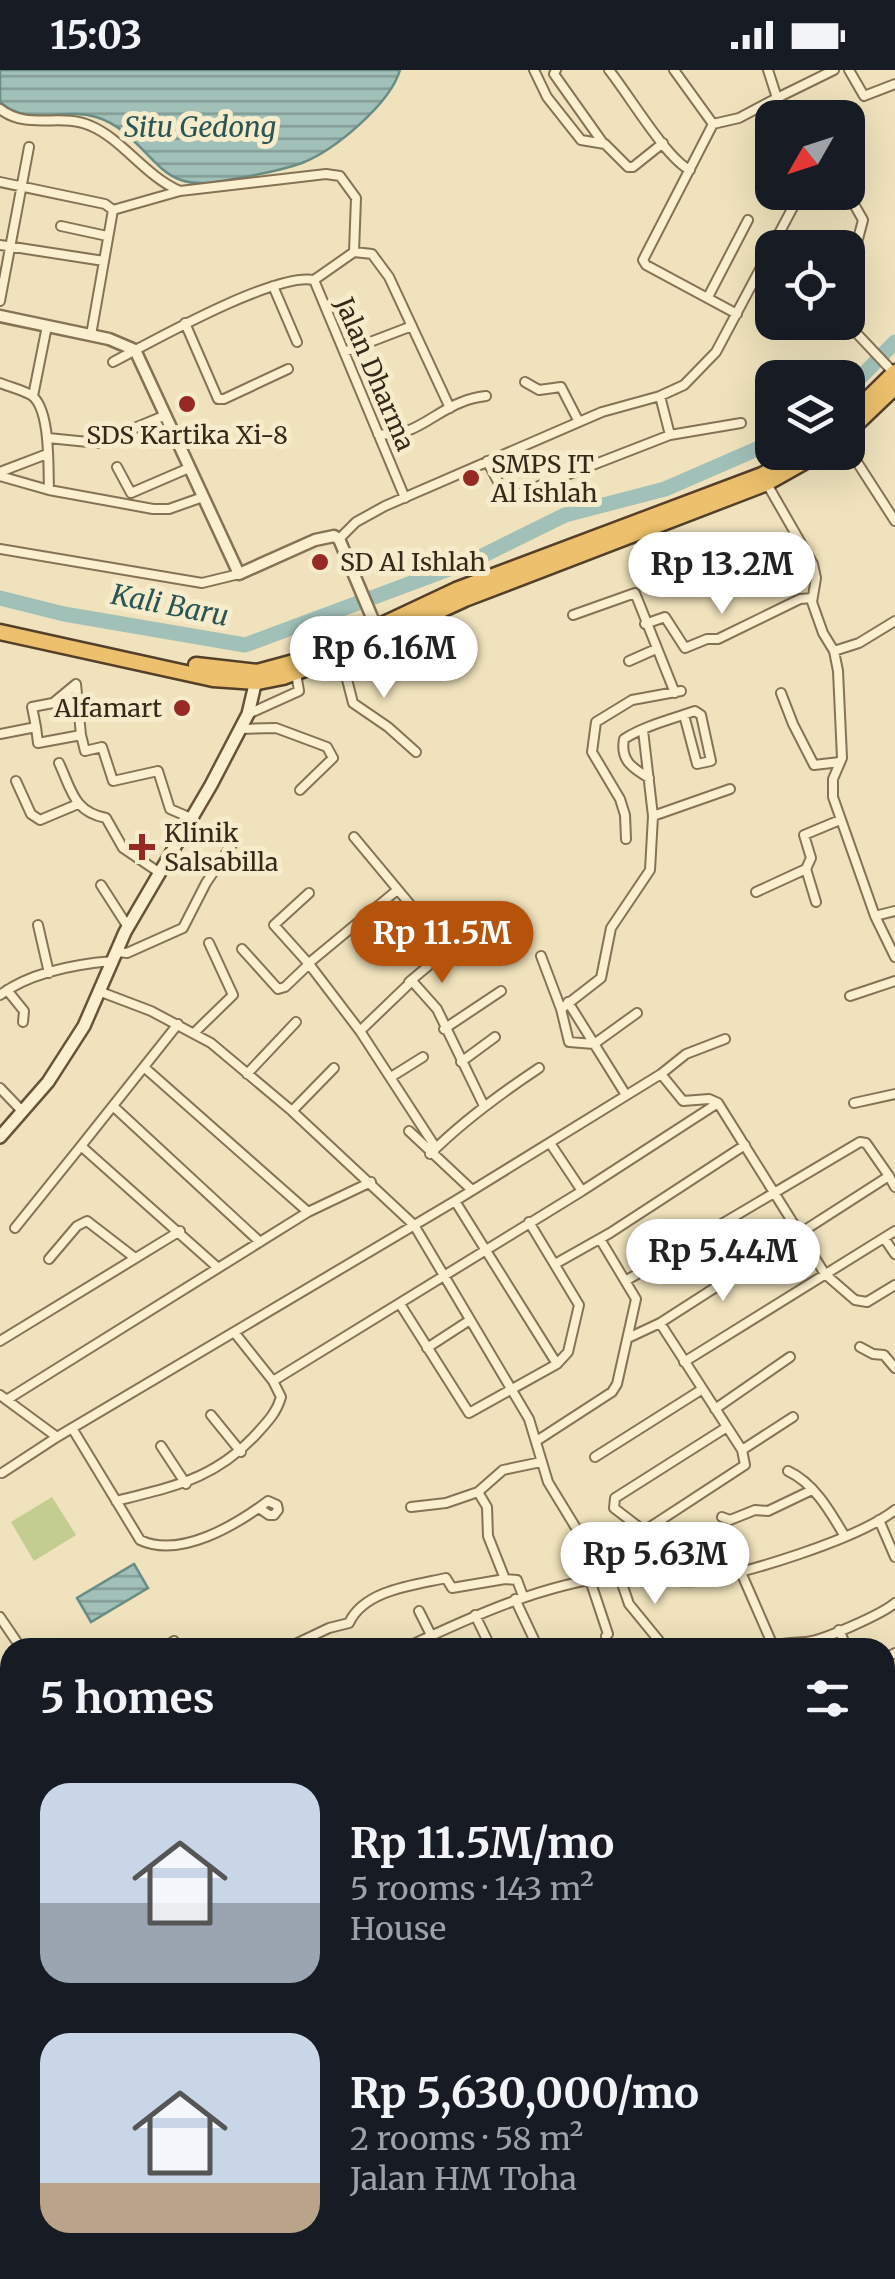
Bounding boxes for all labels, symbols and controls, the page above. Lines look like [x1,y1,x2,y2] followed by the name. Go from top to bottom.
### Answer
[50,12,142,59] text: 15:03
[755,100,865,210] north arrow
[755,100,865,470] map controls
[124,109,276,145] water label: Situ Gedong
[755,230,865,340] button: locate
[328,291,422,456] street label: Jalan Dharma
[755,360,865,470] button: layers
[176,393,198,415] marker: SDS Kartika Xi-8
[86,419,288,451] place label: SDS Kartika Xi-8
[490,448,598,509] place label: SMPS IT Al Ishlah
[460,467,482,489] marker: SMPS IT Al Ishlah
[619,532,825,617] pin: Rp 13.2M
[650,544,794,584] text: Rp 13.2M
[340,546,486,578] place label: SD Al Ishlah
[309,551,331,573] marker: SD Al Ishlah
[107,576,232,634] water label: Kali Baru
[281,616,487,701] pin: Rp 6.16M
[312,628,456,668] text: Rp 6.16M
[53,692,162,724] place label: Alfamart
[171,697,193,719] marker: Alfamart
[164,817,278,878] place label: Klinik Salsabilla
[129,834,155,860] marker: Klinik Salsabilla
[339,901,545,986] pin: Rp 11.5M
[372,913,512,953] text: Rp 11.5M
[620,1219,826,1304] pin: Rp 5.44M
[648,1231,798,1271] text: Rp 5.44M
[552,1522,758,1607] pin: Rp 5.63M
[583,1534,728,1574] text: Rp 5.63M
[800,1671,855,1726] icon: filters
[40,1672,214,1724] text: 5 homes
[350,1817,614,1869] text: Rp 11.5M/mo
[120,1823,240,1943] icon: home
[350,1869,594,1909] text: 5 rooms · 143 m²
[350,1909,446,1949] text: House
[350,2067,699,2119] text: Rp 5,630,000/mo
[120,2073,240,2193] icon: home
[350,2119,583,2159] text: 2 rooms · 58 m²
[350,2159,577,2199] text: Jalan HM Toha

